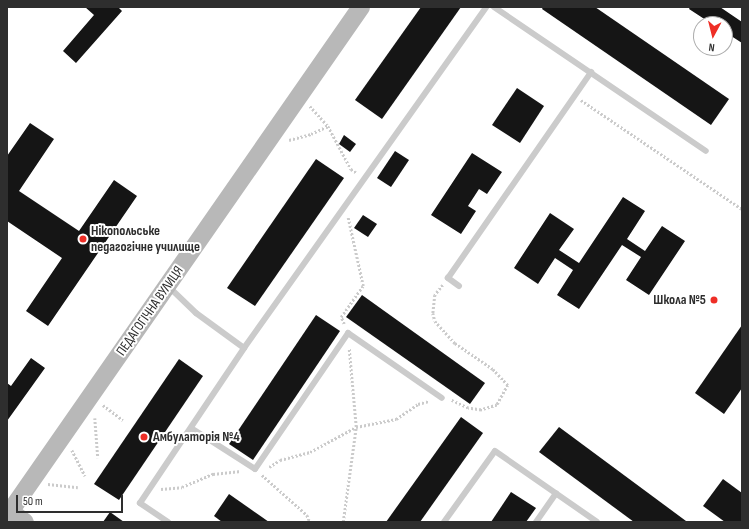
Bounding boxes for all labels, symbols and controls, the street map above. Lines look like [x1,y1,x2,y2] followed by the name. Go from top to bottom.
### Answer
[693,16,733,56] north arrow
[708,41,715,54] text: N
[91,223,200,256] place label: Нікопольське педагогічне училище
[78,234,88,244] marker: Нікопольське педагогічне училище
[113,263,187,359] street label: ПЕДАГОГІЧНА ВУЛИЦЯ
[653,292,706,308] place label: Школа №5
[709,295,719,305] marker: Школа №5
[153,429,240,445] place label: Амбулаторія №4
[138,431,150,443] marker: Амбулаторія №4
[18,487,125,513] scale bar
[23,494,43,509] text: 50 m

